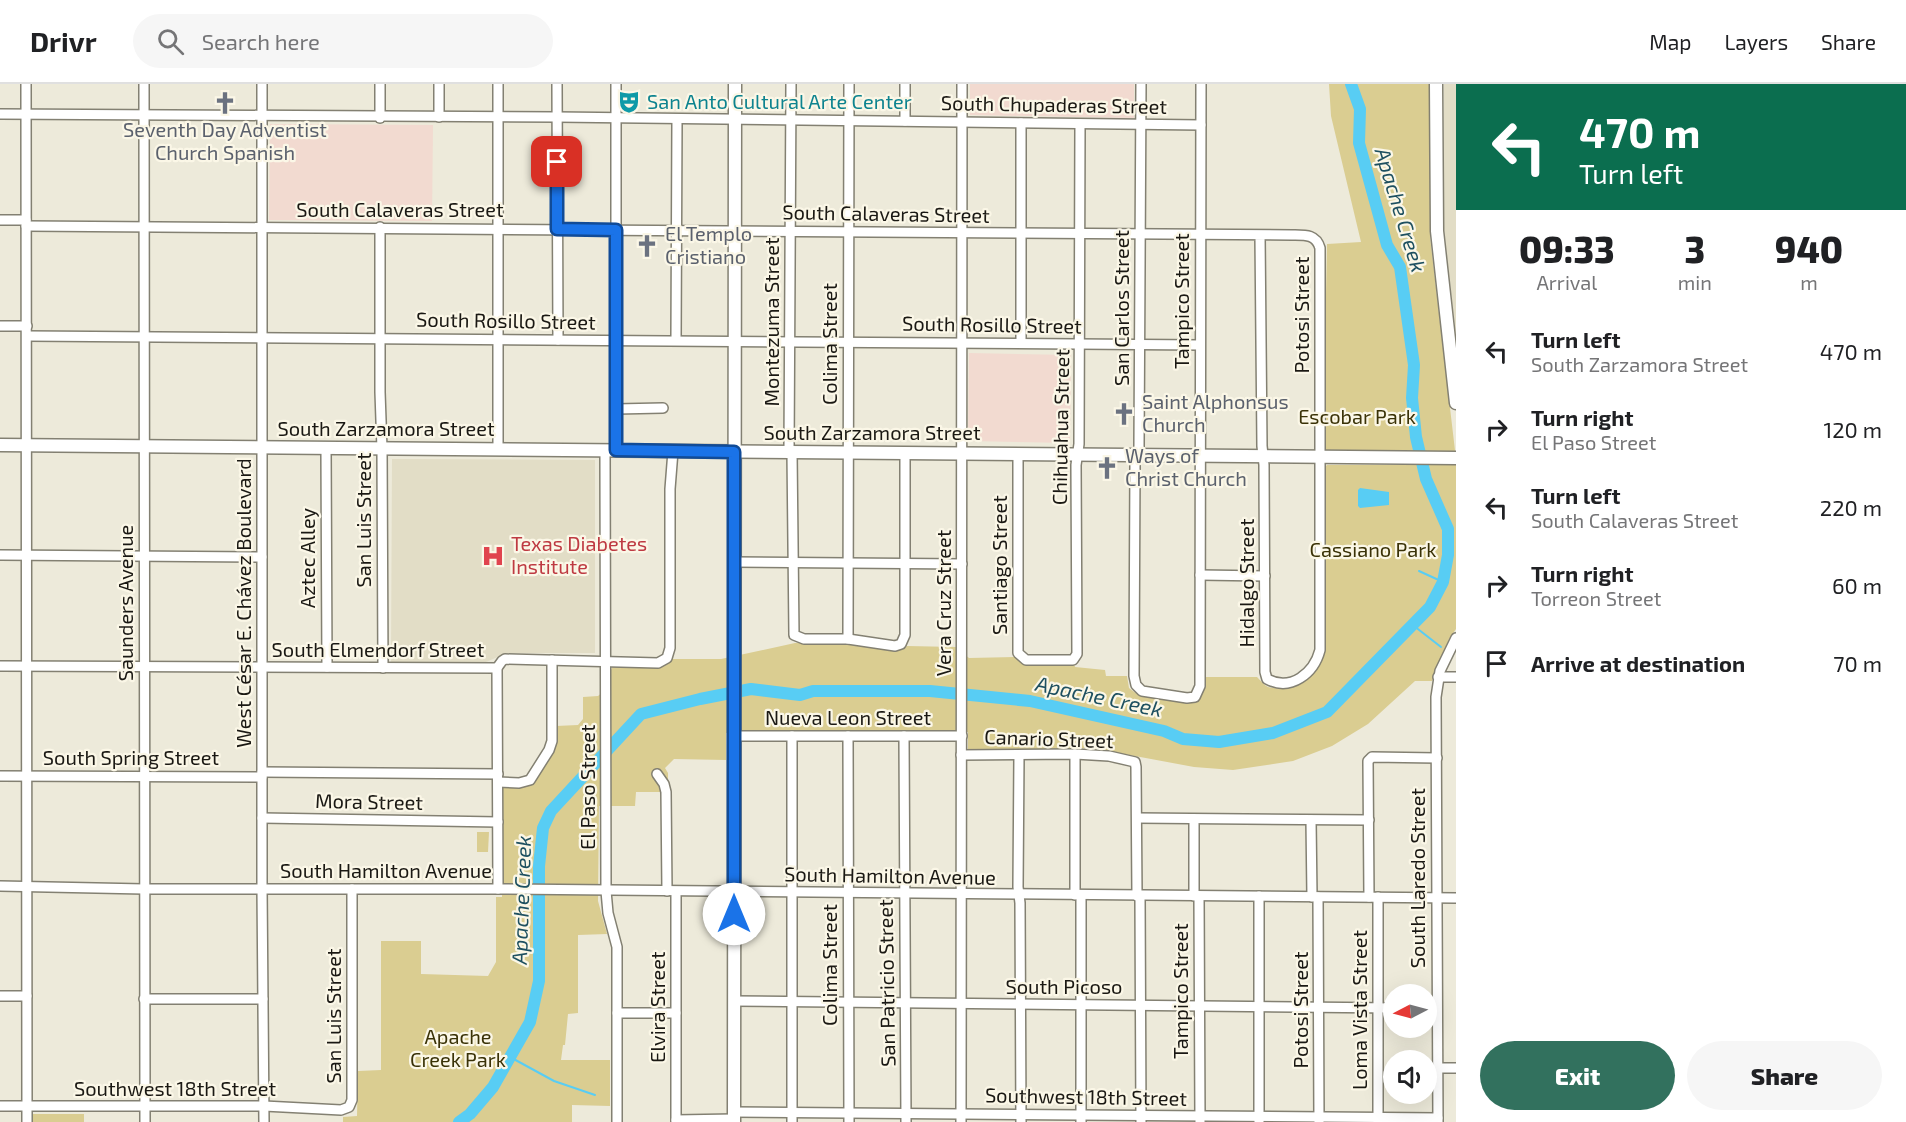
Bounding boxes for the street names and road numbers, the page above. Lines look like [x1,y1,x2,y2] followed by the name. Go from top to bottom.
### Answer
[941,90,1168,118] street label: South Chupaderas Street
[296,197,504,221] street label: South Calaveras Street
[782,199,990,227] street label: South Calaveras Street
[1109,230,1133,386] street label: San Carlos Street
[1169,233,1193,369] street label: Tampico Street
[759,237,783,407] street label: Montezuma Street
[1289,256,1313,374] street label: Potosi Street
[817,283,841,405] street label: Colima Street
[416,306,596,334] street label: South Rosillo Street
[902,310,1082,338] street label: South Rosillo Street
[1047,348,1073,505] street label: Chihuahua Street
[277,416,495,440] street label: South Zarzamora Street
[763,420,981,444] street label: South Zarzamora Street
[351,452,375,588] street label: San Luis Street
[231,458,255,748] street label: West César E. Chávez Boulevard
[987,495,1011,635] street label: Santiago Street
[295,507,319,608] street label: Aztec Alley
[1234,518,1258,648] street label: Hidalgo Street
[113,525,137,681] street label: Saunders Avenue
[931,529,955,676] street label: Vera Cruz Street
[272,637,485,661] street label: South Elmendorf Street
[765,705,931,729] street label: Nueva Leon Street
[575,724,599,850] street label: El Paso Street
[984,724,1114,752] street label: Canario Street
[43,745,220,769] street label: South Spring Street
[1405,787,1429,968] street label: South Laredo Street
[315,788,424,814] street label: Mora Street
[280,858,492,882] street label: South Hamilton Avenue
[784,861,996,889] street label: South Hamilton Avenue
[873,899,899,1067] street label: San Patricio Street
[817,904,841,1026] street label: Colima Street
[1168,923,1192,1059] street label: Tampico Street
[1347,930,1371,1090] street label: Loma Vista Street
[321,948,345,1084] street label: San Luis Street
[645,951,669,1063] street label: Elvira Street
[1288,951,1312,1069] street label: Potosi Street
[1006,974,1122,998] street label: South Picoso
[74,1076,276,1100] street label: Southwest 18th Street
[985,1082,1188,1110] street label: Southwest 18th Street

